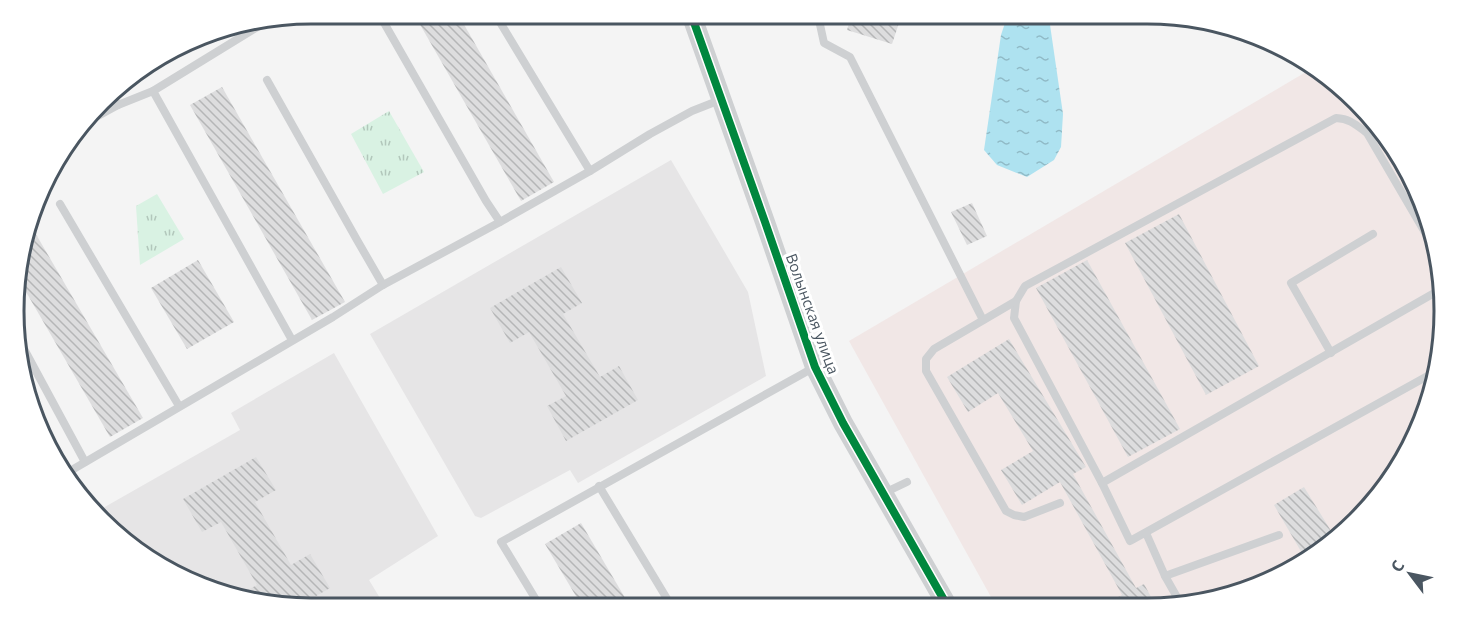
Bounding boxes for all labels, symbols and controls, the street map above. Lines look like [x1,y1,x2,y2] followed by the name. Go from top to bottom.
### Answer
[782,250,844,377] street label: Волынская улица
[1380,544,1440,604] north arrow
[1385,556,1409,576] text: С

